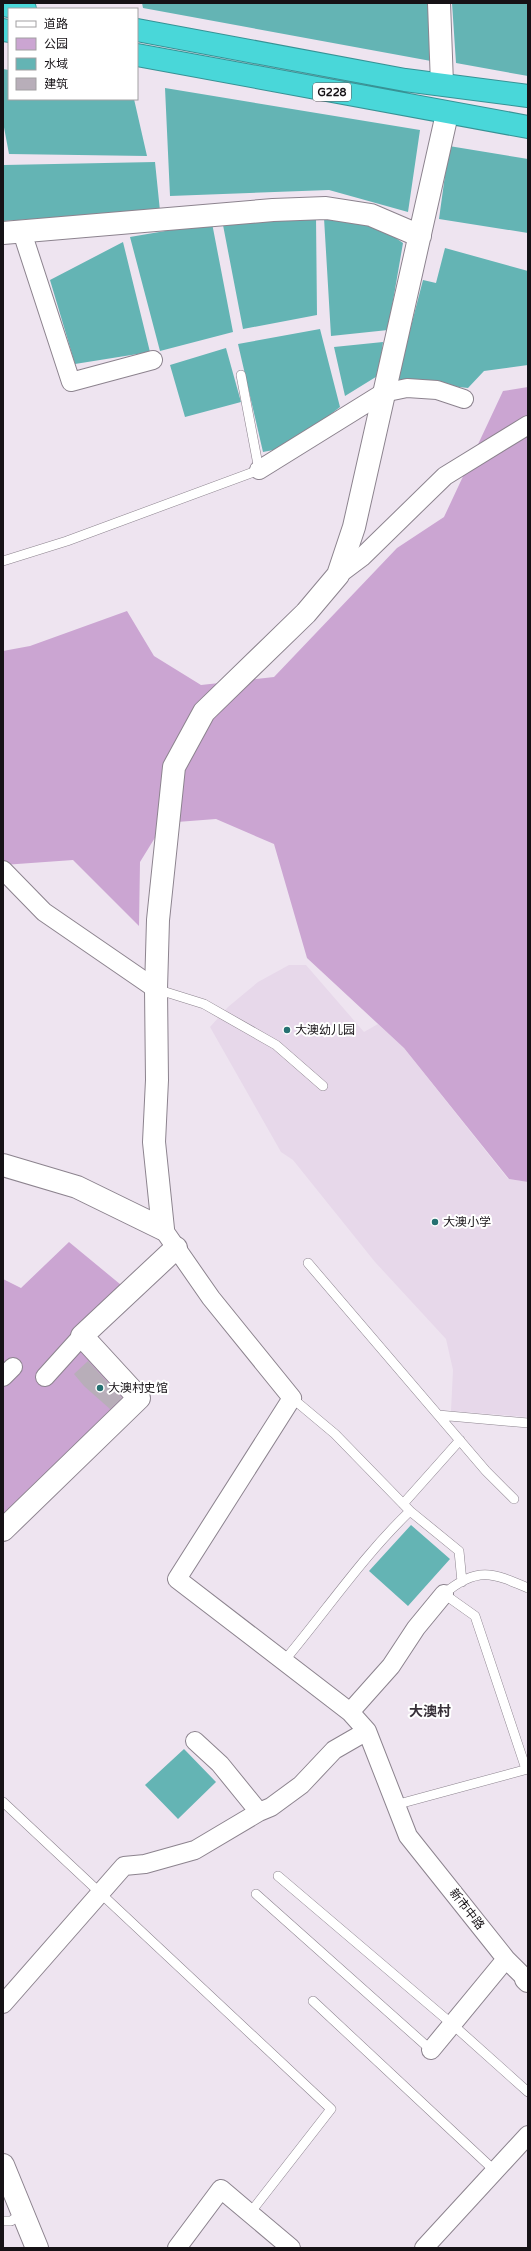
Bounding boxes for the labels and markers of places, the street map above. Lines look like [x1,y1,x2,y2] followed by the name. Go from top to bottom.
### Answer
[295,1023,355,1037] place label: 大澳幼儿园
[282,1025,292,1035] marker: 大澳幼儿园
[443,1215,491,1229] place label: 大澳小学
[430,1217,440,1227] marker: 大澳小学
[108,1381,168,1395] place label: 大澳村史馆
[95,1383,105,1393] marker: 大澳村史馆

